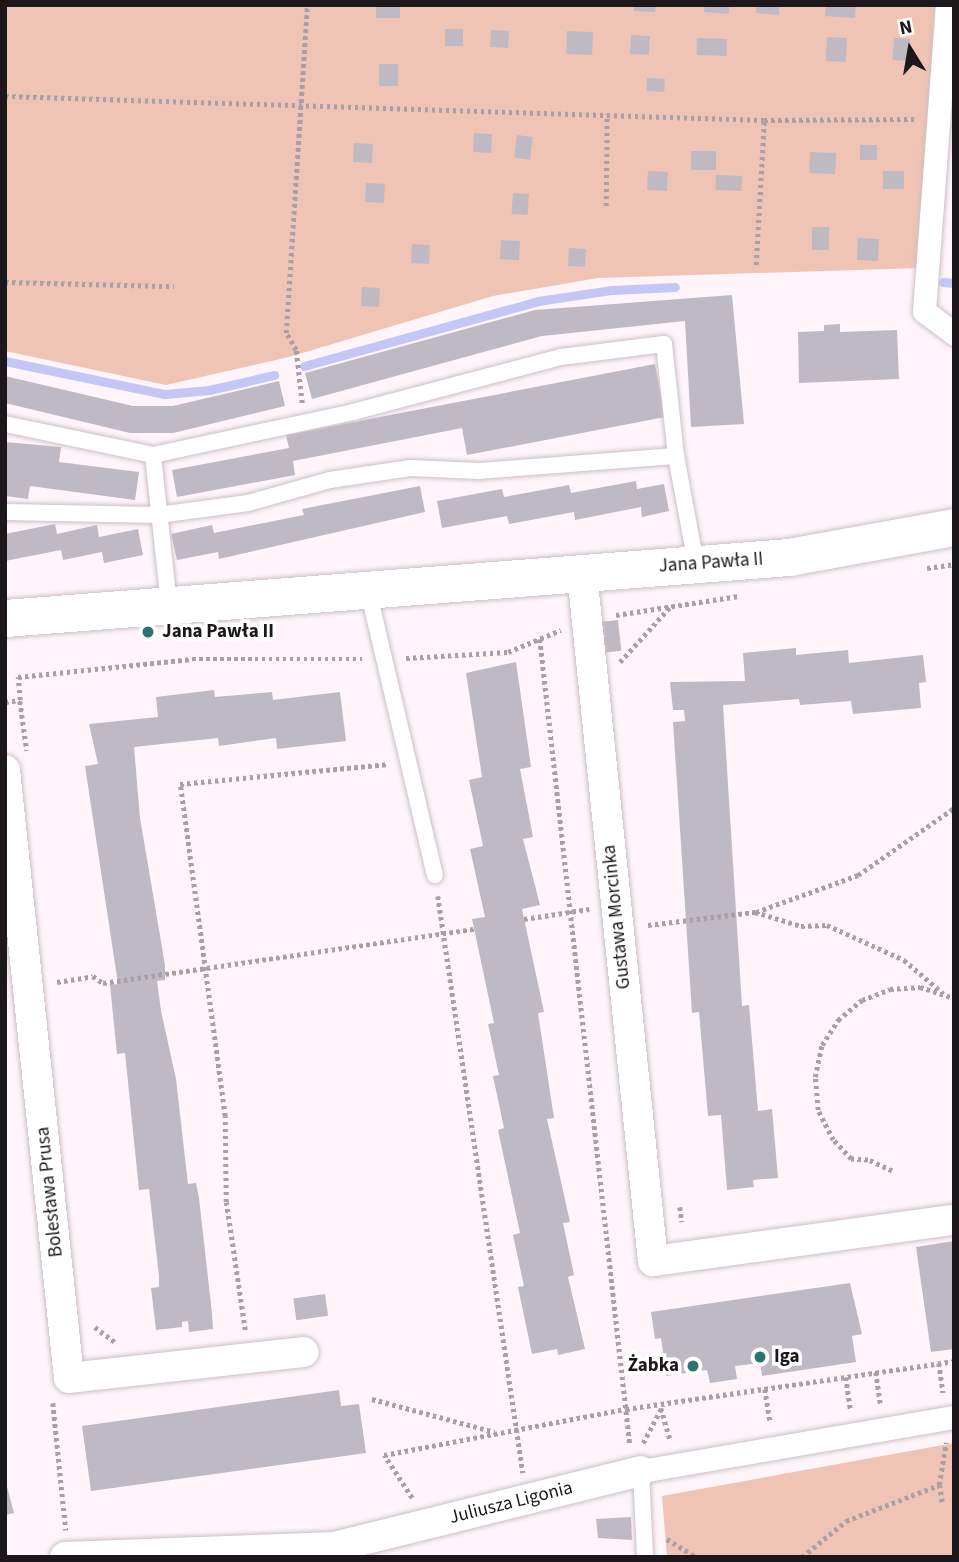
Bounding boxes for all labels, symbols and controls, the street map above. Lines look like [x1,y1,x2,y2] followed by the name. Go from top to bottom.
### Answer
[897,13,915,42] text: N
[875,14,945,84] north arrow
[658,548,764,578] street label: Jana Pawła II
[162,621,274,643] place label: Jana Pawła II
[140,624,156,640] marker: Jana Pawła II
[598,844,636,990] street label: Gustawa Morcinka
[32,1126,68,1258] street label: Bolesława Prusa
[774,1346,800,1368] place label: Iga
[752,1349,768,1365] marker: Iga
[628,1355,679,1377] place label: Żabka
[685,1358,701,1374] marker: Żabka
[447,1477,575,1529] street label: Juliusza Ligonia

